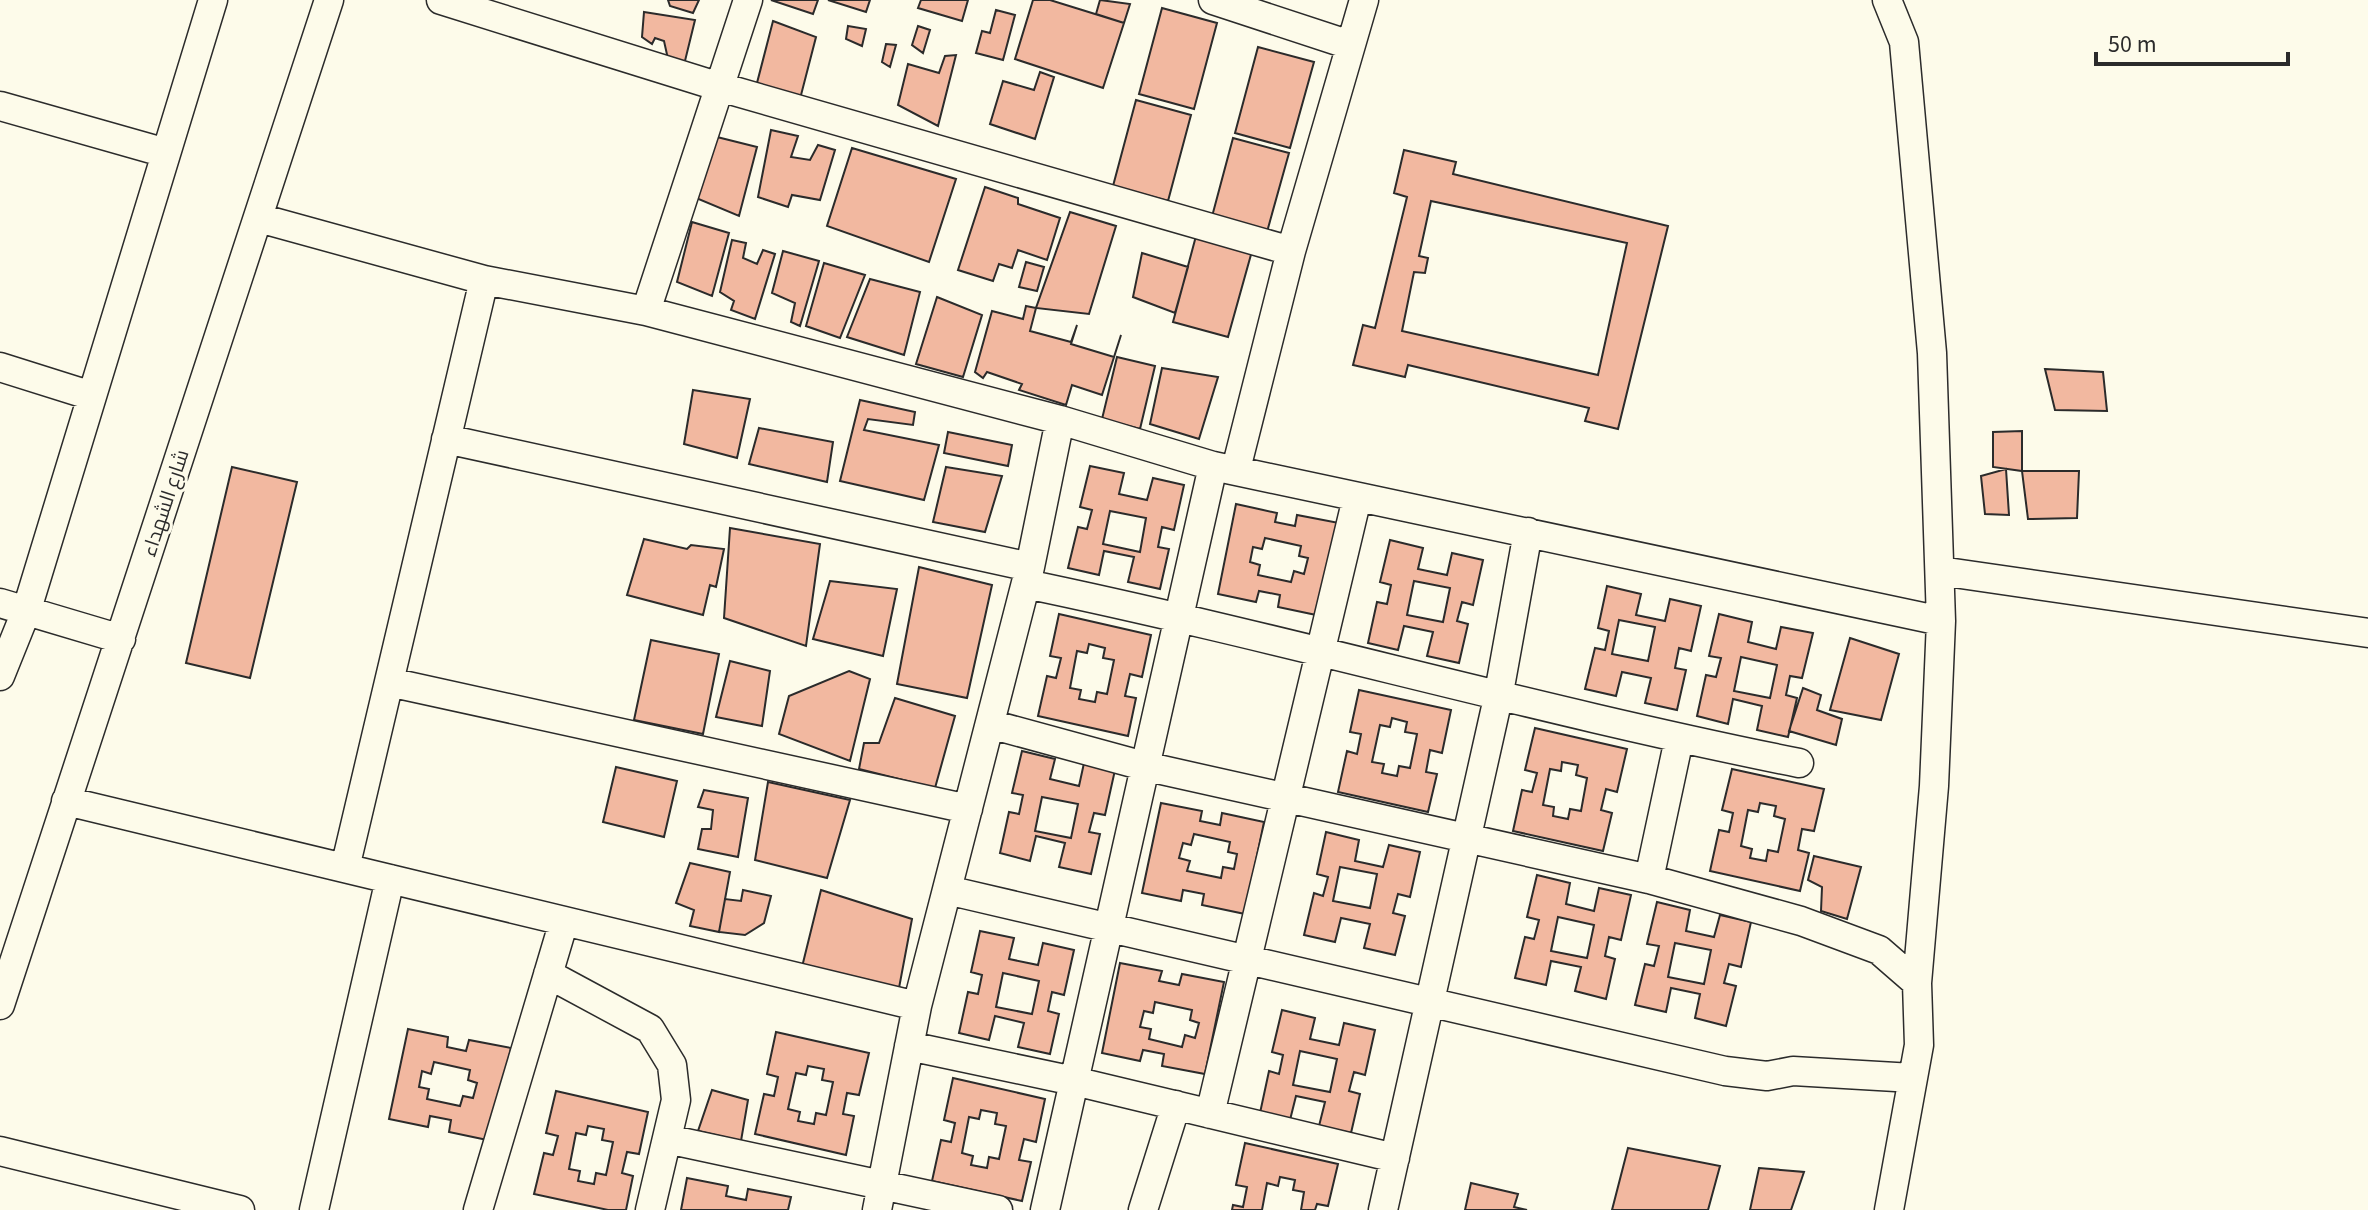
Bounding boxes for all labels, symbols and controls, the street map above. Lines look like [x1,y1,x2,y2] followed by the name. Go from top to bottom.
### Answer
[2096,16,2288,66] scale bar
[2108,27,2157,62] text: 50 m
[135,446,196,560] street label: شارع الشهداء

